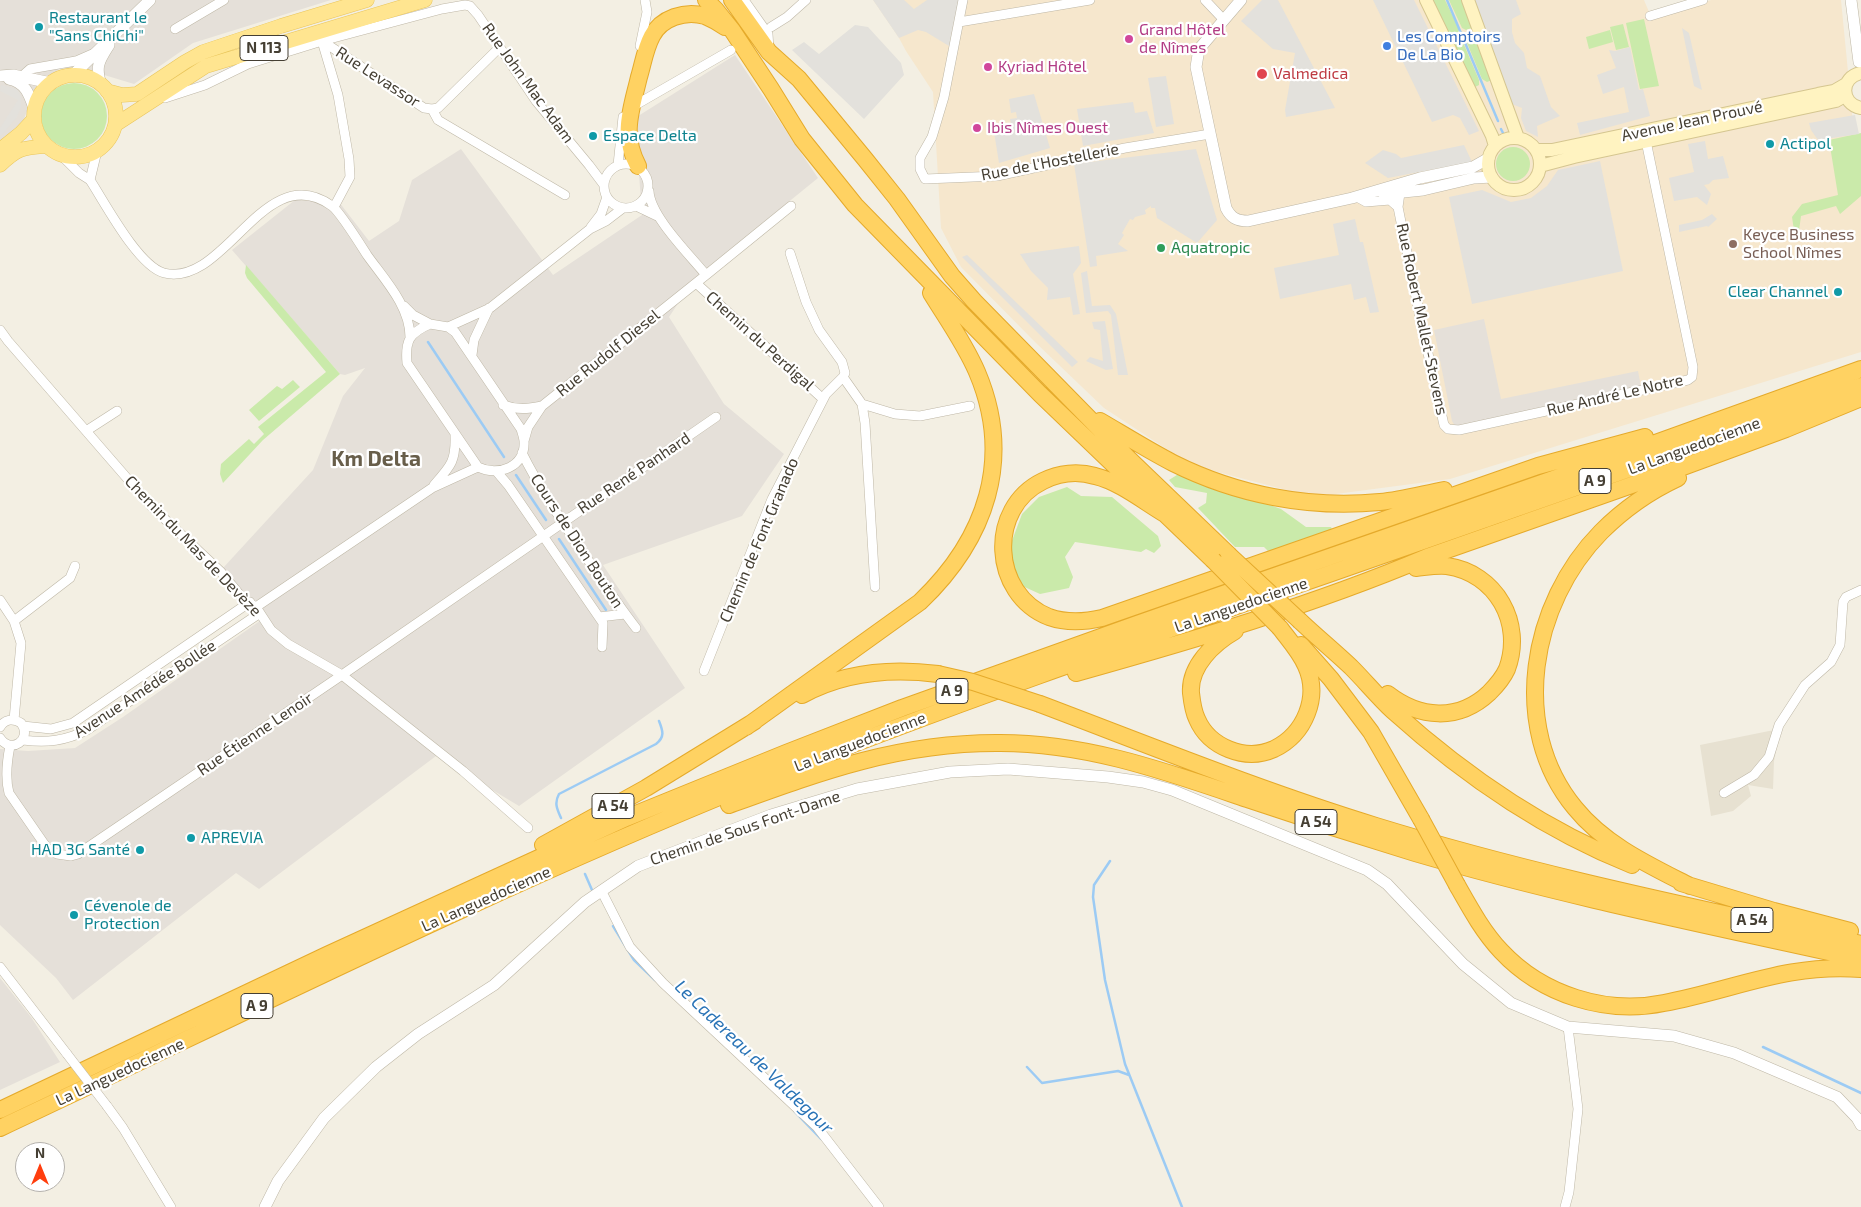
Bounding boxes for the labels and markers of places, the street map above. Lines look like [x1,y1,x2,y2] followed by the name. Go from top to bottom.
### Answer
[49,8,147,46] place label: Restaurant le "Sans ChiChi"
[1139,20,1225,58] place label: Grand Hôtel de Nîmes
[33,21,45,33] marker: Restaurant le "Sans ChiChi"
[1397,27,1501,65] place label: Les Comptoirs De La Bio
[1123,33,1135,45] marker: Grand Hôtel de Nîmes
[1381,40,1393,52] marker: Les Comptoirs De La Bio
[998,57,1087,77] place label: Kyriad Hôtel
[982,61,994,73] marker: Kyriad Hôtel
[1273,64,1348,84] place label: Valmedica
[1255,67,1269,81] marker: Valmedica
[987,118,1108,138] place label: Ibis Nîmes Ouest
[971,122,983,134] marker: Ibis Nîmes Ouest
[603,126,697,146] place label: Espace Delta
[587,130,599,142] marker: Espace Delta
[1780,134,1831,154] place label: Actipol
[1764,138,1776,150] marker: Actipol
[1743,225,1854,263] place label: Keyce Business School Nîmes
[1171,238,1250,258] place label: Aquatropic
[1727,238,1739,250] marker: Keyce Business School Nîmes
[1155,242,1167,254] marker: Aquatropic
[1728,282,1828,302] place label: Clear Channel
[1832,286,1844,298] marker: Clear Channel
[201,828,263,848] place label: APREVIA
[185,832,197,844] marker: APREVIA
[31,840,130,860] place label: HAD 3G Santé
[134,844,146,856] marker: HAD 3G Santé
[84,896,172,934] place label: Cévenole de Protection
[68,909,80,921] marker: Cévenole de Protection

